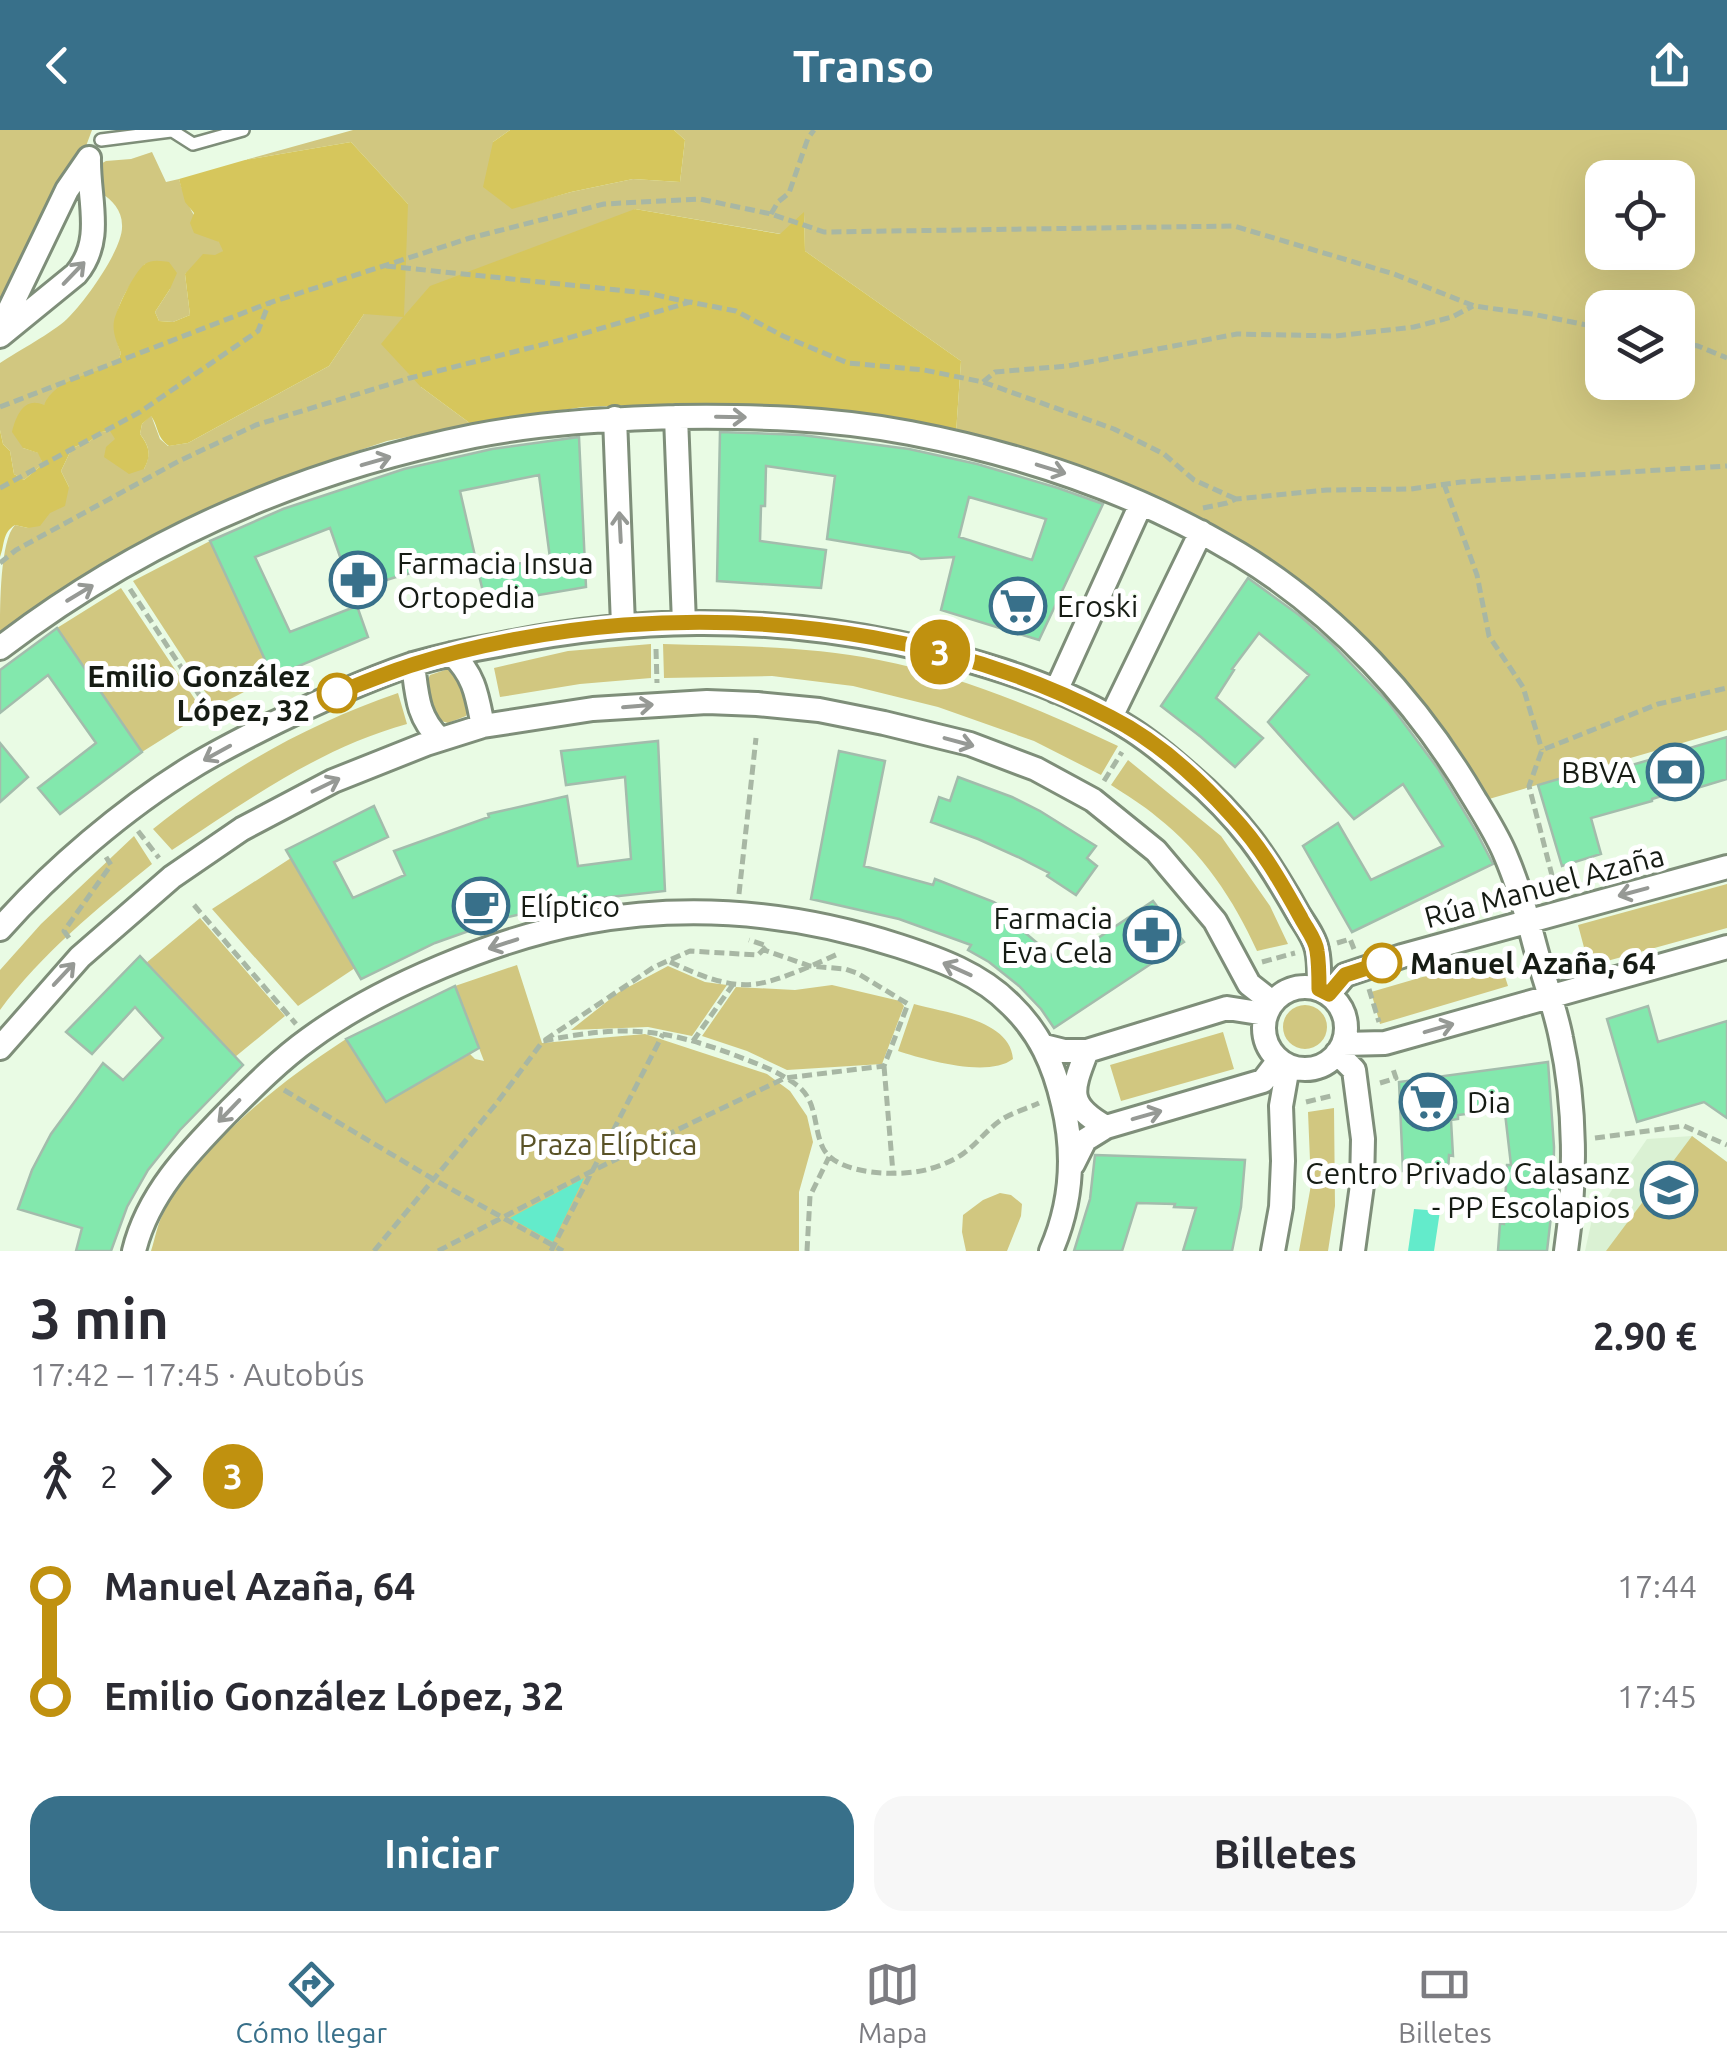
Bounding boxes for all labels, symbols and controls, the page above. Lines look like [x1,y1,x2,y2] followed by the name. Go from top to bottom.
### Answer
[30,38,85,93] icon: back
[1642,38,1697,93] icon: share
[793,40,934,91] text: Transo
[1585,160,1695,400] map controls
[1585,160,1695,270] button: locate
[62,262,86,286] one-way arrow
[1585,290,1695,400] button: layers
[715,407,747,426] one-way arrow
[359,450,391,469] one-way arrow
[1034,462,1066,480] one-way arrow
[610,512,629,544] one-way arrow
[397,546,594,614] place label: Farmacia Insua Ortopedia
[328,550,388,610] pharmacy icon: Farmacia Insua Ortopedia
[988,576,1048,636] supermarket icon: Eroski
[65,582,94,603] one-way arrow
[1057,589,1138,623] place label: Eroski
[908,620,972,684] line badge: 3
[930,632,950,672] text: 3
[87,659,310,727] place label: Emilio González López, 32
[318,674,356,712] marker: Emilio González López, 32
[622,696,654,715] one-way arrow
[943,734,974,752] one-way arrow
[1645,742,1705,802] bank icon: BBVA
[203,743,233,763] one-way arrow
[1561,755,1636,789] place label: BBVA
[310,775,340,794] one-way arrow
[1420,838,1668,934] street label: Rúa Manuel Azaña
[451,876,511,936] cafe icon: Elíptico
[1618,884,1649,902] one-way arrow
[520,889,620,923] place label: Elíptico
[994,901,1113,969] place label: Farmacia Eva Cela
[1122,905,1182,965] pharmacy icon: Farmacia Eva Cela
[488,936,520,954] one-way arrow
[1363,944,1401,982] marker: Manuel Azaña, 64
[1410,946,1656,980] place label: Manuel Azaña, 64
[943,958,973,977] one-way arrow
[52,962,75,987] one-way arrow
[1422,1018,1454,1037] one-way arrow
[1398,1072,1458,1132] supermarket icon: Dia
[1467,1085,1511,1119] place label: Dia
[217,1099,241,1123] one-way arrow
[1131,1105,1162,1123] one-way arrow
[519,1127,697,1161] park label: Praza Elíptica
[1305,1156,1630,1224] place label: Centro Privado Calasanz - PP Escolapios
[1639,1160,1699,1220] school or university icon: Centro Privado Calasanz - PP Escolapios
[30,1288,169,1349] text: 3 min
[1593,1315,1697,1357] text: 2.90 €
[30,1356,364,1392] text: 17:42 – 17:45 · Autobús
[30,1449,85,1504] icon: walk
[133,1449,188,1504] icon: forward
[223,1456,243,1496] text: 3
[100,1458,118,1494] text: 2
[104,1565,416,1607] text: Manuel Azaña, 64
[1617,1568,1697,1604] text: 17:44
[104,1675,564,1717] text: Emilio González López, 32
[1617,1678,1697,1714] text: 17:45
[30,1796,854,1911] button: Iniciar
[874,1796,1697,1911] button: Billetes
[235,1957,387,2048] tab: Cómo llegar
[858,1957,927,2048] tab: Mapa
[1398,1957,1492,2048] tab: Billetes

